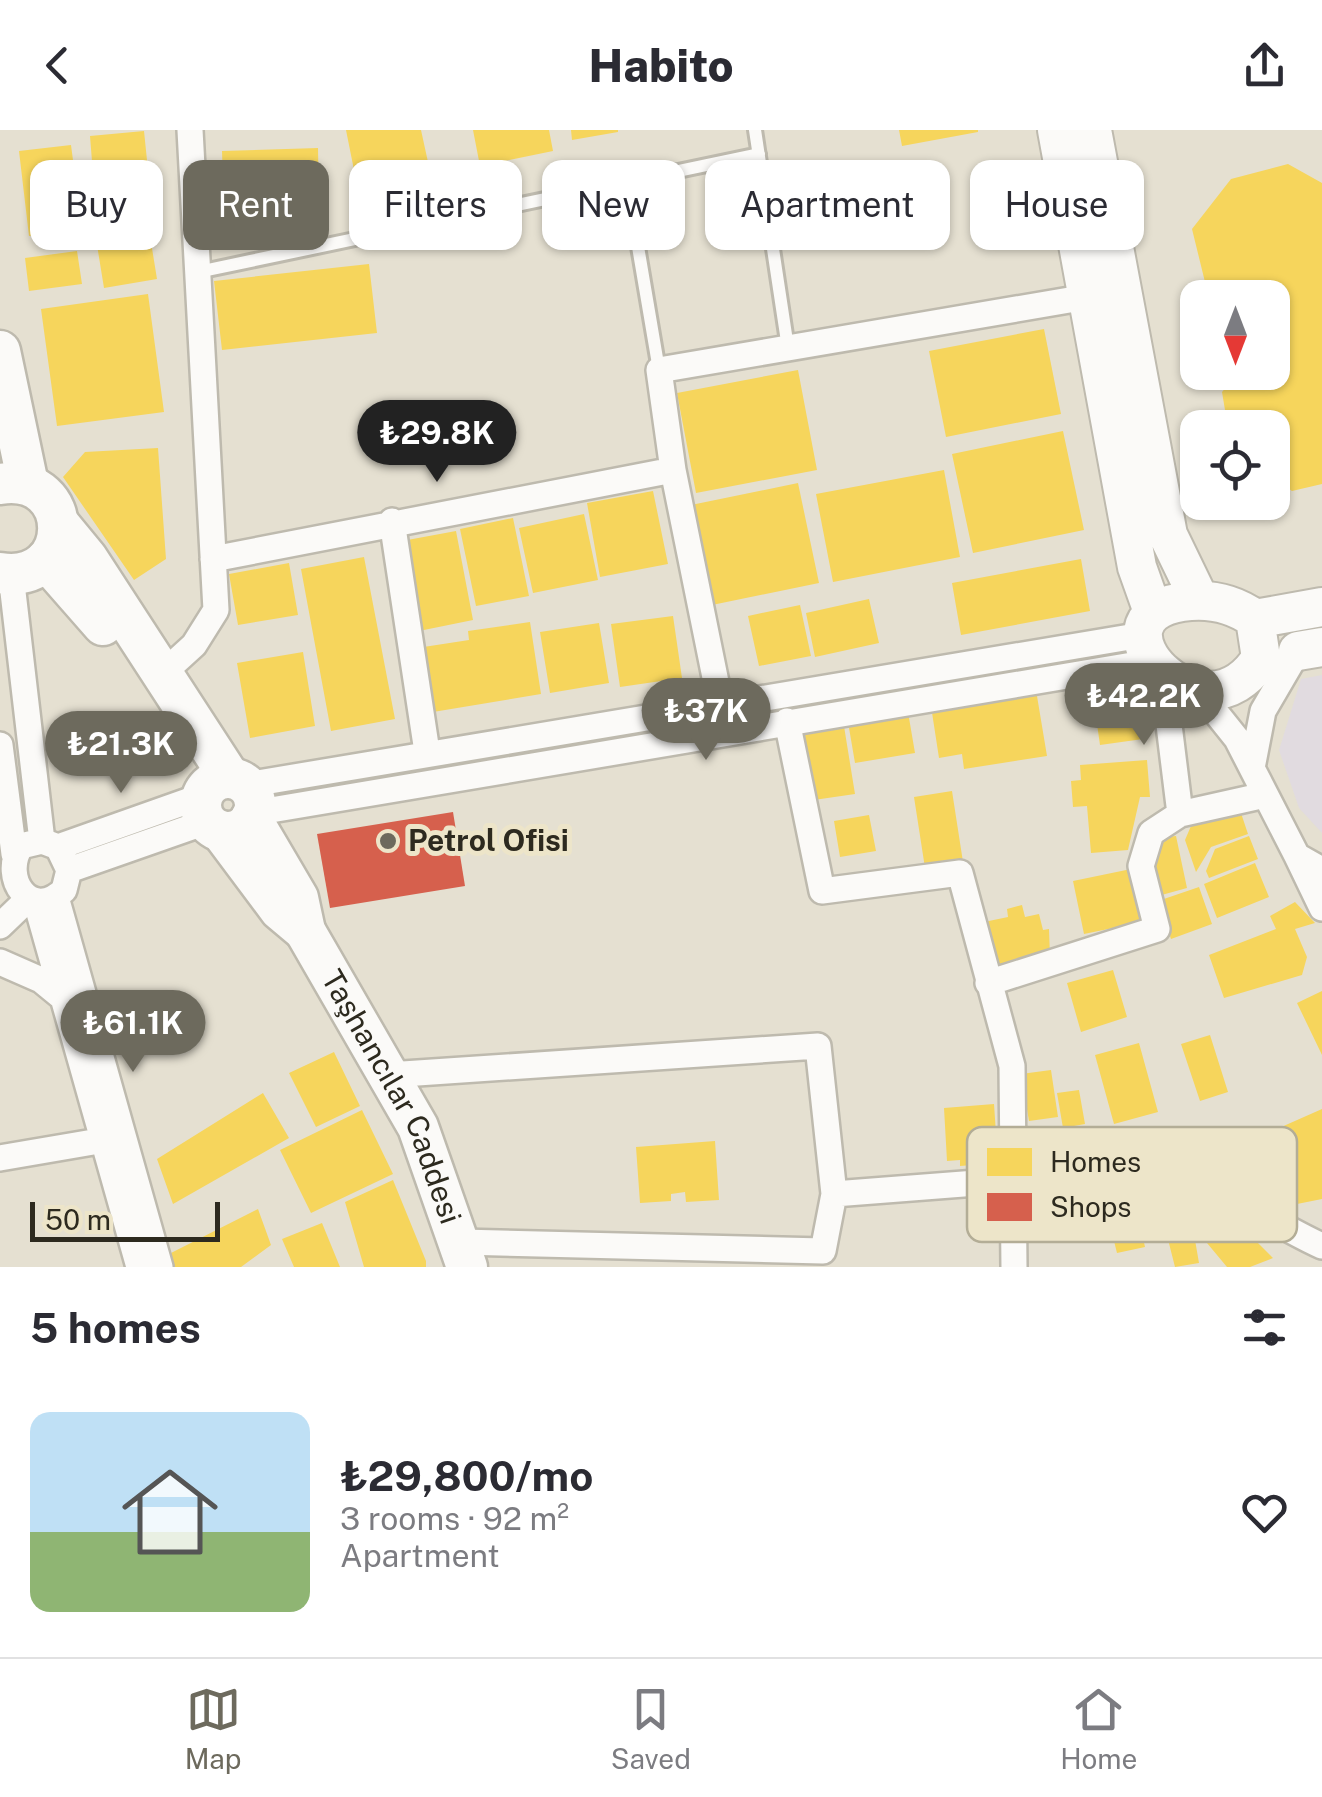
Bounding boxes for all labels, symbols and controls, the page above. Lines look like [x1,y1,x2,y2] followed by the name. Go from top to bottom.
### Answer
[30,38,85,93] icon: back
[1237,38,1292,93] icon: share
[588,39,734,92] text: Habito
[30,160,163,250] chip: Buy
[183,160,329,250] chip: Rent
[349,160,522,250] chip: Filters
[542,160,685,250] chip: New
[705,160,950,250] chip: Apartment
[970,160,1144,250] chip: House
[1180,280,1290,390] north arrow
[1180,280,1290,520] map controls
[356,400,518,485] pin: ₺29.8K
[1180,410,1290,520] button: locate
[379,414,495,451] text: ₺29.8K
[1063,663,1225,748] pin: ₺42.2K
[1087,677,1201,714] text: ₺42.2K
[647,678,765,763] pin: ₺37K
[664,692,748,729] text: ₺37K
[40,711,202,796] pin: ₺21.3K
[67,725,175,762] text: ₺21.3K
[408,822,569,858] place label: Petrol Ofisi
[377,830,399,852] marker: Petrol Ofisi
[314,963,469,1228] street label: Taşhancılar Caddesi
[52,990,214,1075] pin: ₺61.1K
[82,1004,184,1041] text: ₺61.1K
[967,1127,1297,1242] legend
[1050,1145,1141,1178] text: Homes
[1050,1190,1132,1223] text: Shops
[30,1197,220,1242] scale bar
[45,1203,111,1236] text: 50 m
[1237,1300,1292,1355] icon: filters
[30,1303,201,1352] text: 5 homes
[340,1451,593,1500] text: ₺29,800/mo
[110,1452,230,1572] icon: home
[1237,1485,1292,1540] icon: heart
[340,1500,569,1537] text: 3 rooms · 92 m²
[340,1537,500,1574] text: Apartment
[185,1682,242,1775] tab: Map
[611,1682,691,1775] tab: Saved
[1060,1682,1137,1775] tab: Home

